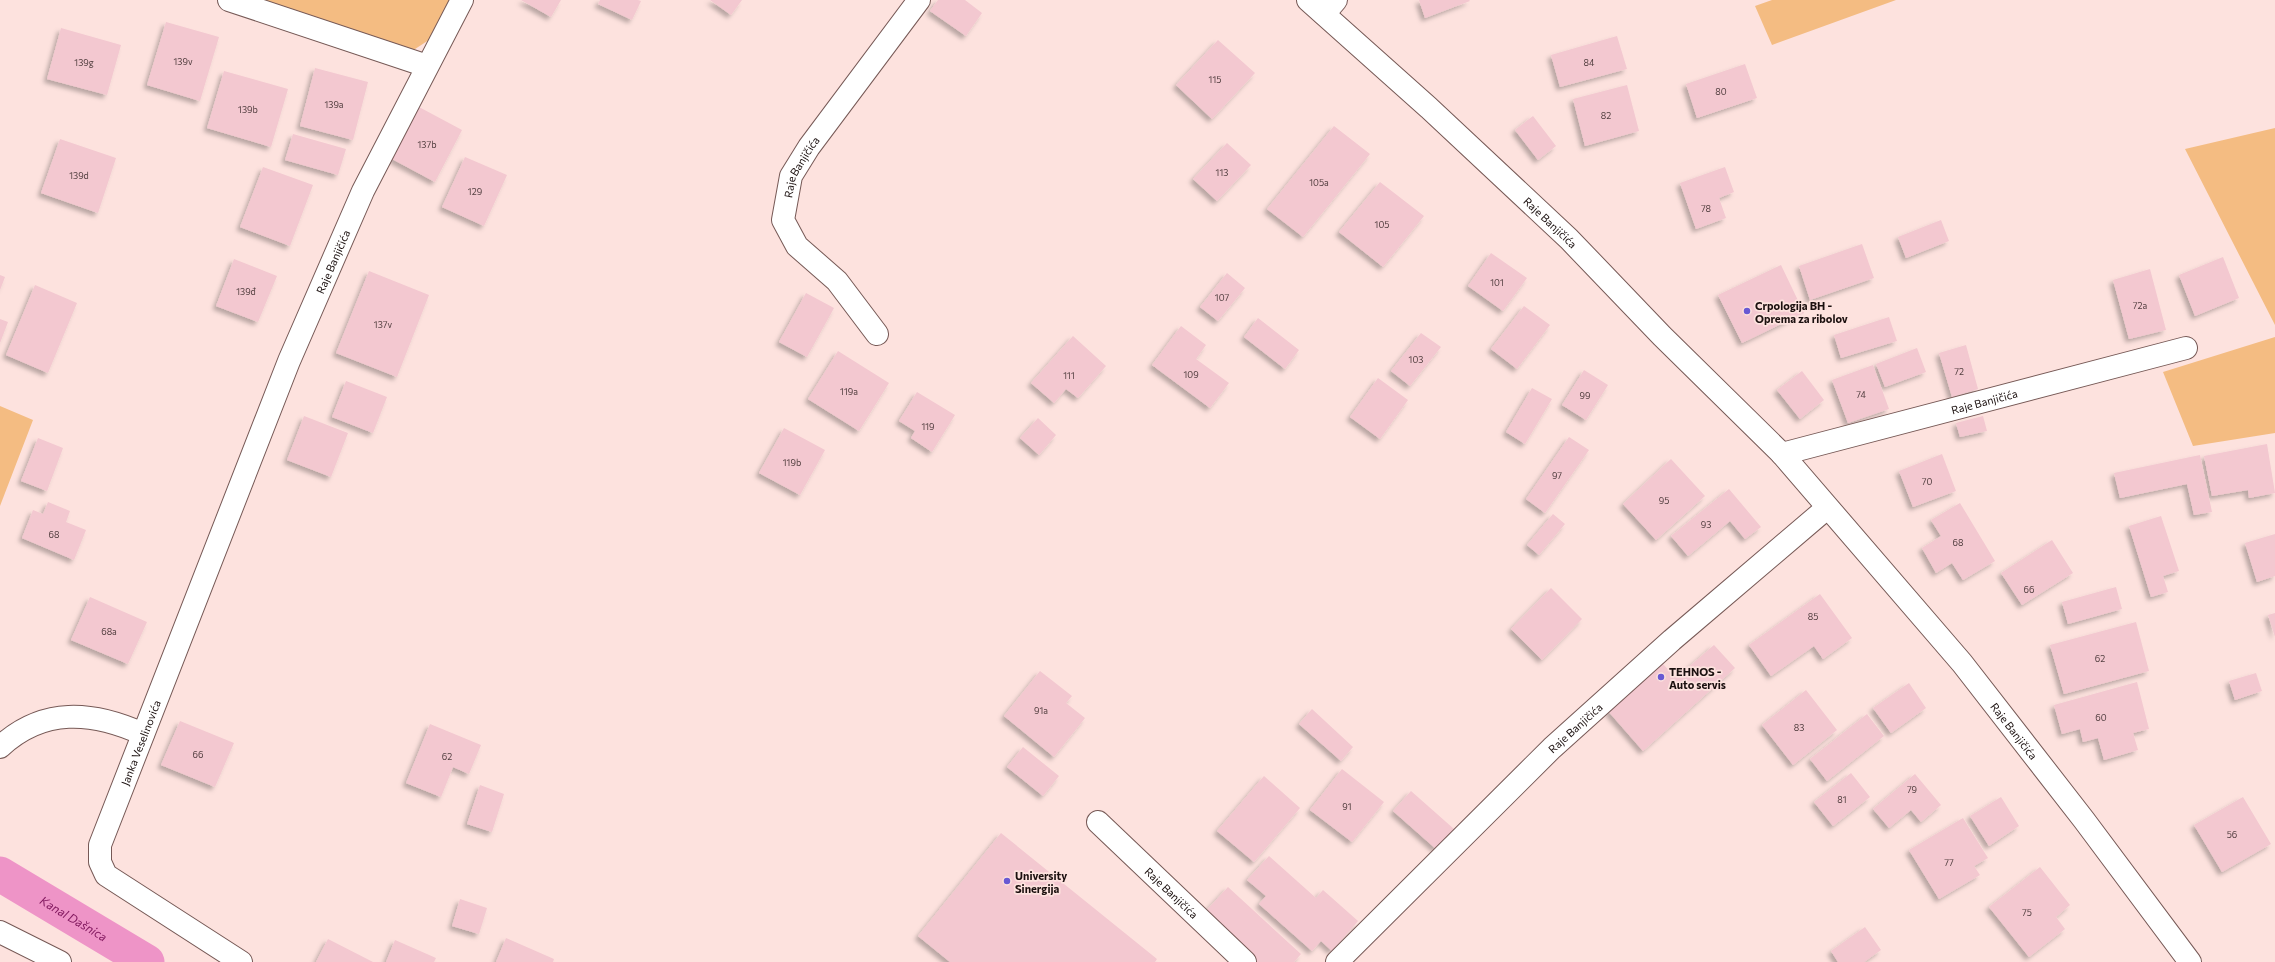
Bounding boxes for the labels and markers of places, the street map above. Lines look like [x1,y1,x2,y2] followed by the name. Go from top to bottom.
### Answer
[1755,299,1848,325] place label: Crpologija BH - Oprema za ribolov
[1742,306,1752,316] marker: Crpologija BH - Oprema za ribolov
[1669,665,1726,691] place label: TEHNOS - Auto servis
[1656,672,1666,682] marker: TEHNOS - Auto servis
[1015,869,1067,895] place label: University Sinergija
[1002,876,1012,886] marker: University Sinergija

